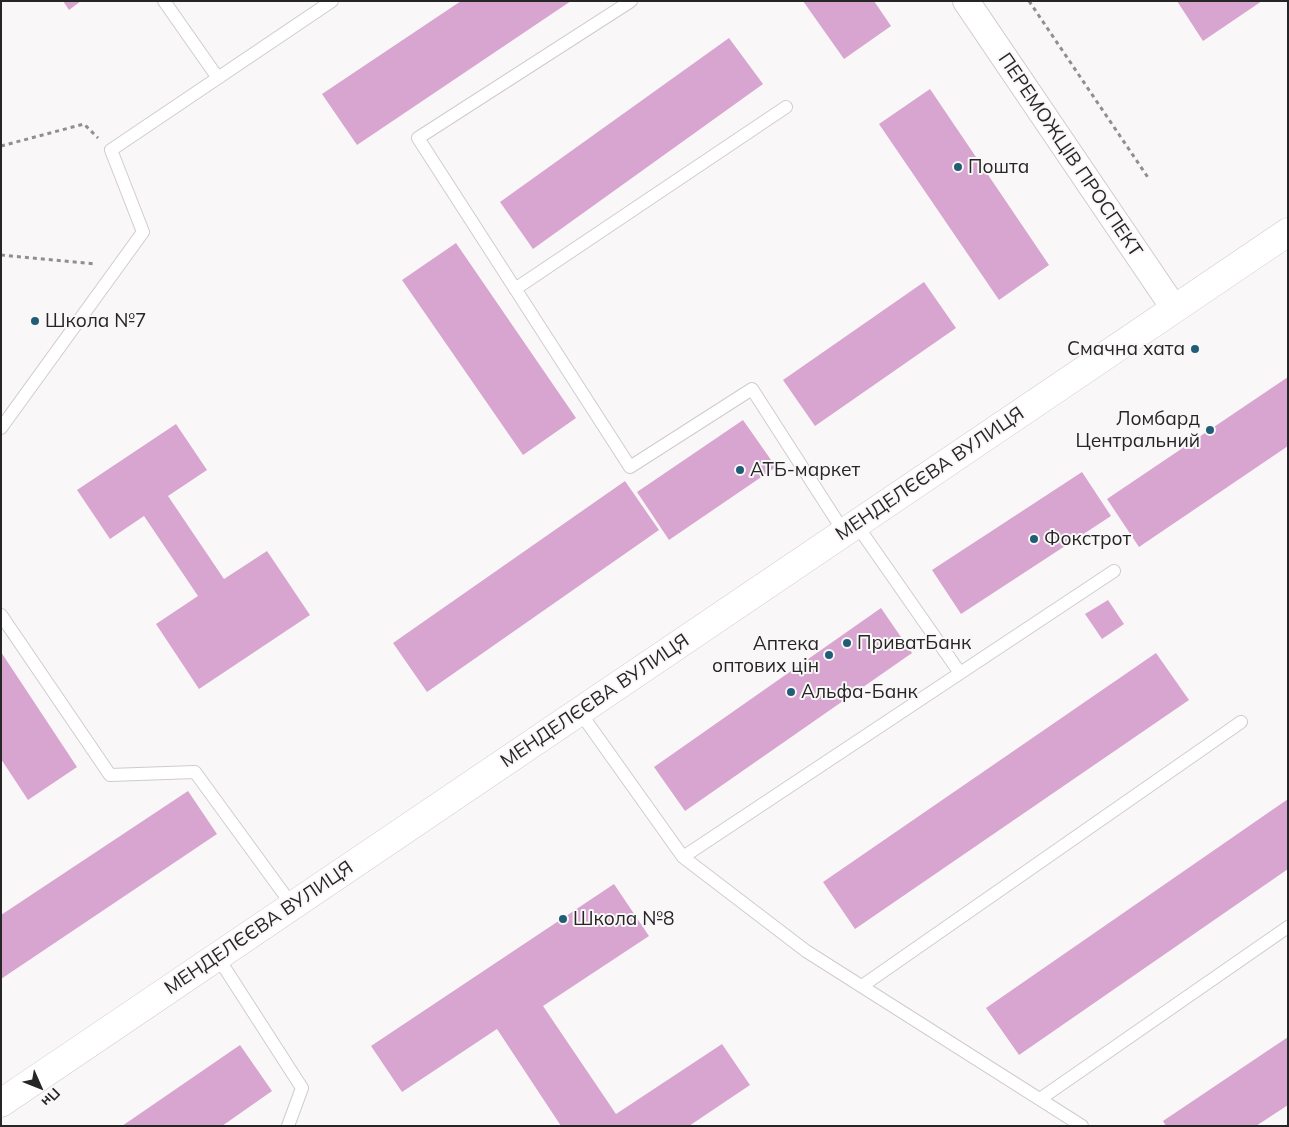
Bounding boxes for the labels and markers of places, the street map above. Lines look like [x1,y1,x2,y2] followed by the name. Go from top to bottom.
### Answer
[968,156,1029,178] place label: Пошта
[952,161,964,173] marker: Пошта
[45,310,146,332] place label: Школа №7
[29,315,41,327] marker: Школа №7
[1067,338,1185,360] place label: Смачна хата
[1189,343,1201,355] marker: Смачна хата
[1075,408,1200,452] place label: Ломбард Центральний
[1204,424,1216,436] marker: Ломбард Центральний
[750,459,860,481] place label: АТБ-маркет
[734,464,746,476] marker: АТБ-маркет
[1044,528,1131,550] place label: Фокстрот
[1028,533,1040,545] marker: Фокстрот
[857,632,971,654] place label: ПриватБанк
[712,633,819,677] place label: Аптека оптових цін
[841,637,853,649] marker: ПриватБанк
[823,649,835,661] marker: Аптека оптових цін
[801,681,918,703] place label: Альфа-Банк
[785,686,797,698] marker: Альфа-Банк
[573,908,674,930] place label: Школа №8
[557,913,569,925] marker: Школа №8

